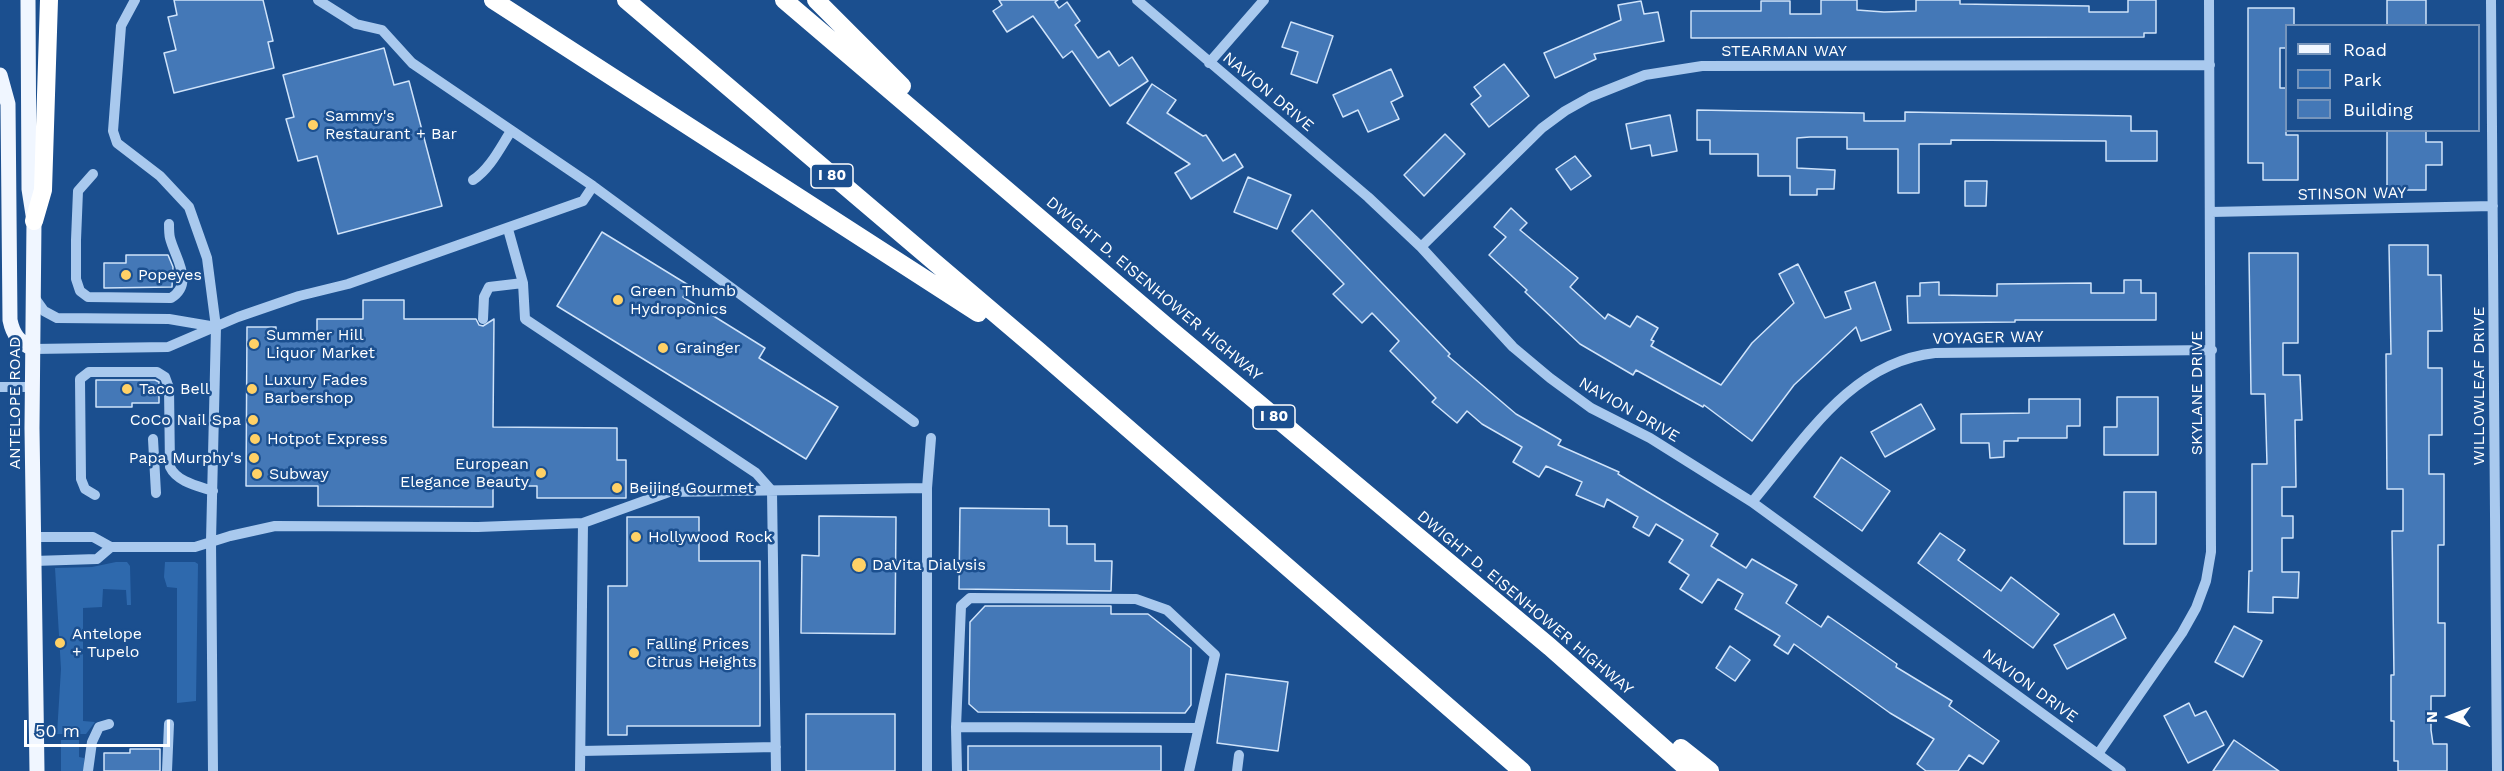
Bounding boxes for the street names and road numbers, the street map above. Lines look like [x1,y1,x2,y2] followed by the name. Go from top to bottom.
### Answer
[1721,41,1847,61] street label: STEARMAN WAY
[1219,48,1317,136] street label: NAVION DRIVE
[811,164,853,188] road number: I 80
[2297,183,2407,205] street label: STINSON WAY
[1042,193,1266,385] street label: DWIGHT D. EISENHOWER HIGHWAY
[2469,306,2489,466] street label: WILLOWLEAF DRIVE
[1932,327,2044,349] street label: VOYAGER WAY
[2187,331,2207,455] street label: SKYLANE DRIVE
[5,336,25,470] street label: ANTELOPE ROAD
[1575,373,1683,447] street label: NAVION DRIVE
[1253,405,1295,429] road number: I 80
[1413,507,1637,699] street label: DWIGHT D. EISENHOWER HIGHWAY
[1979,645,2081,727] street label: NAVION DRIVE

